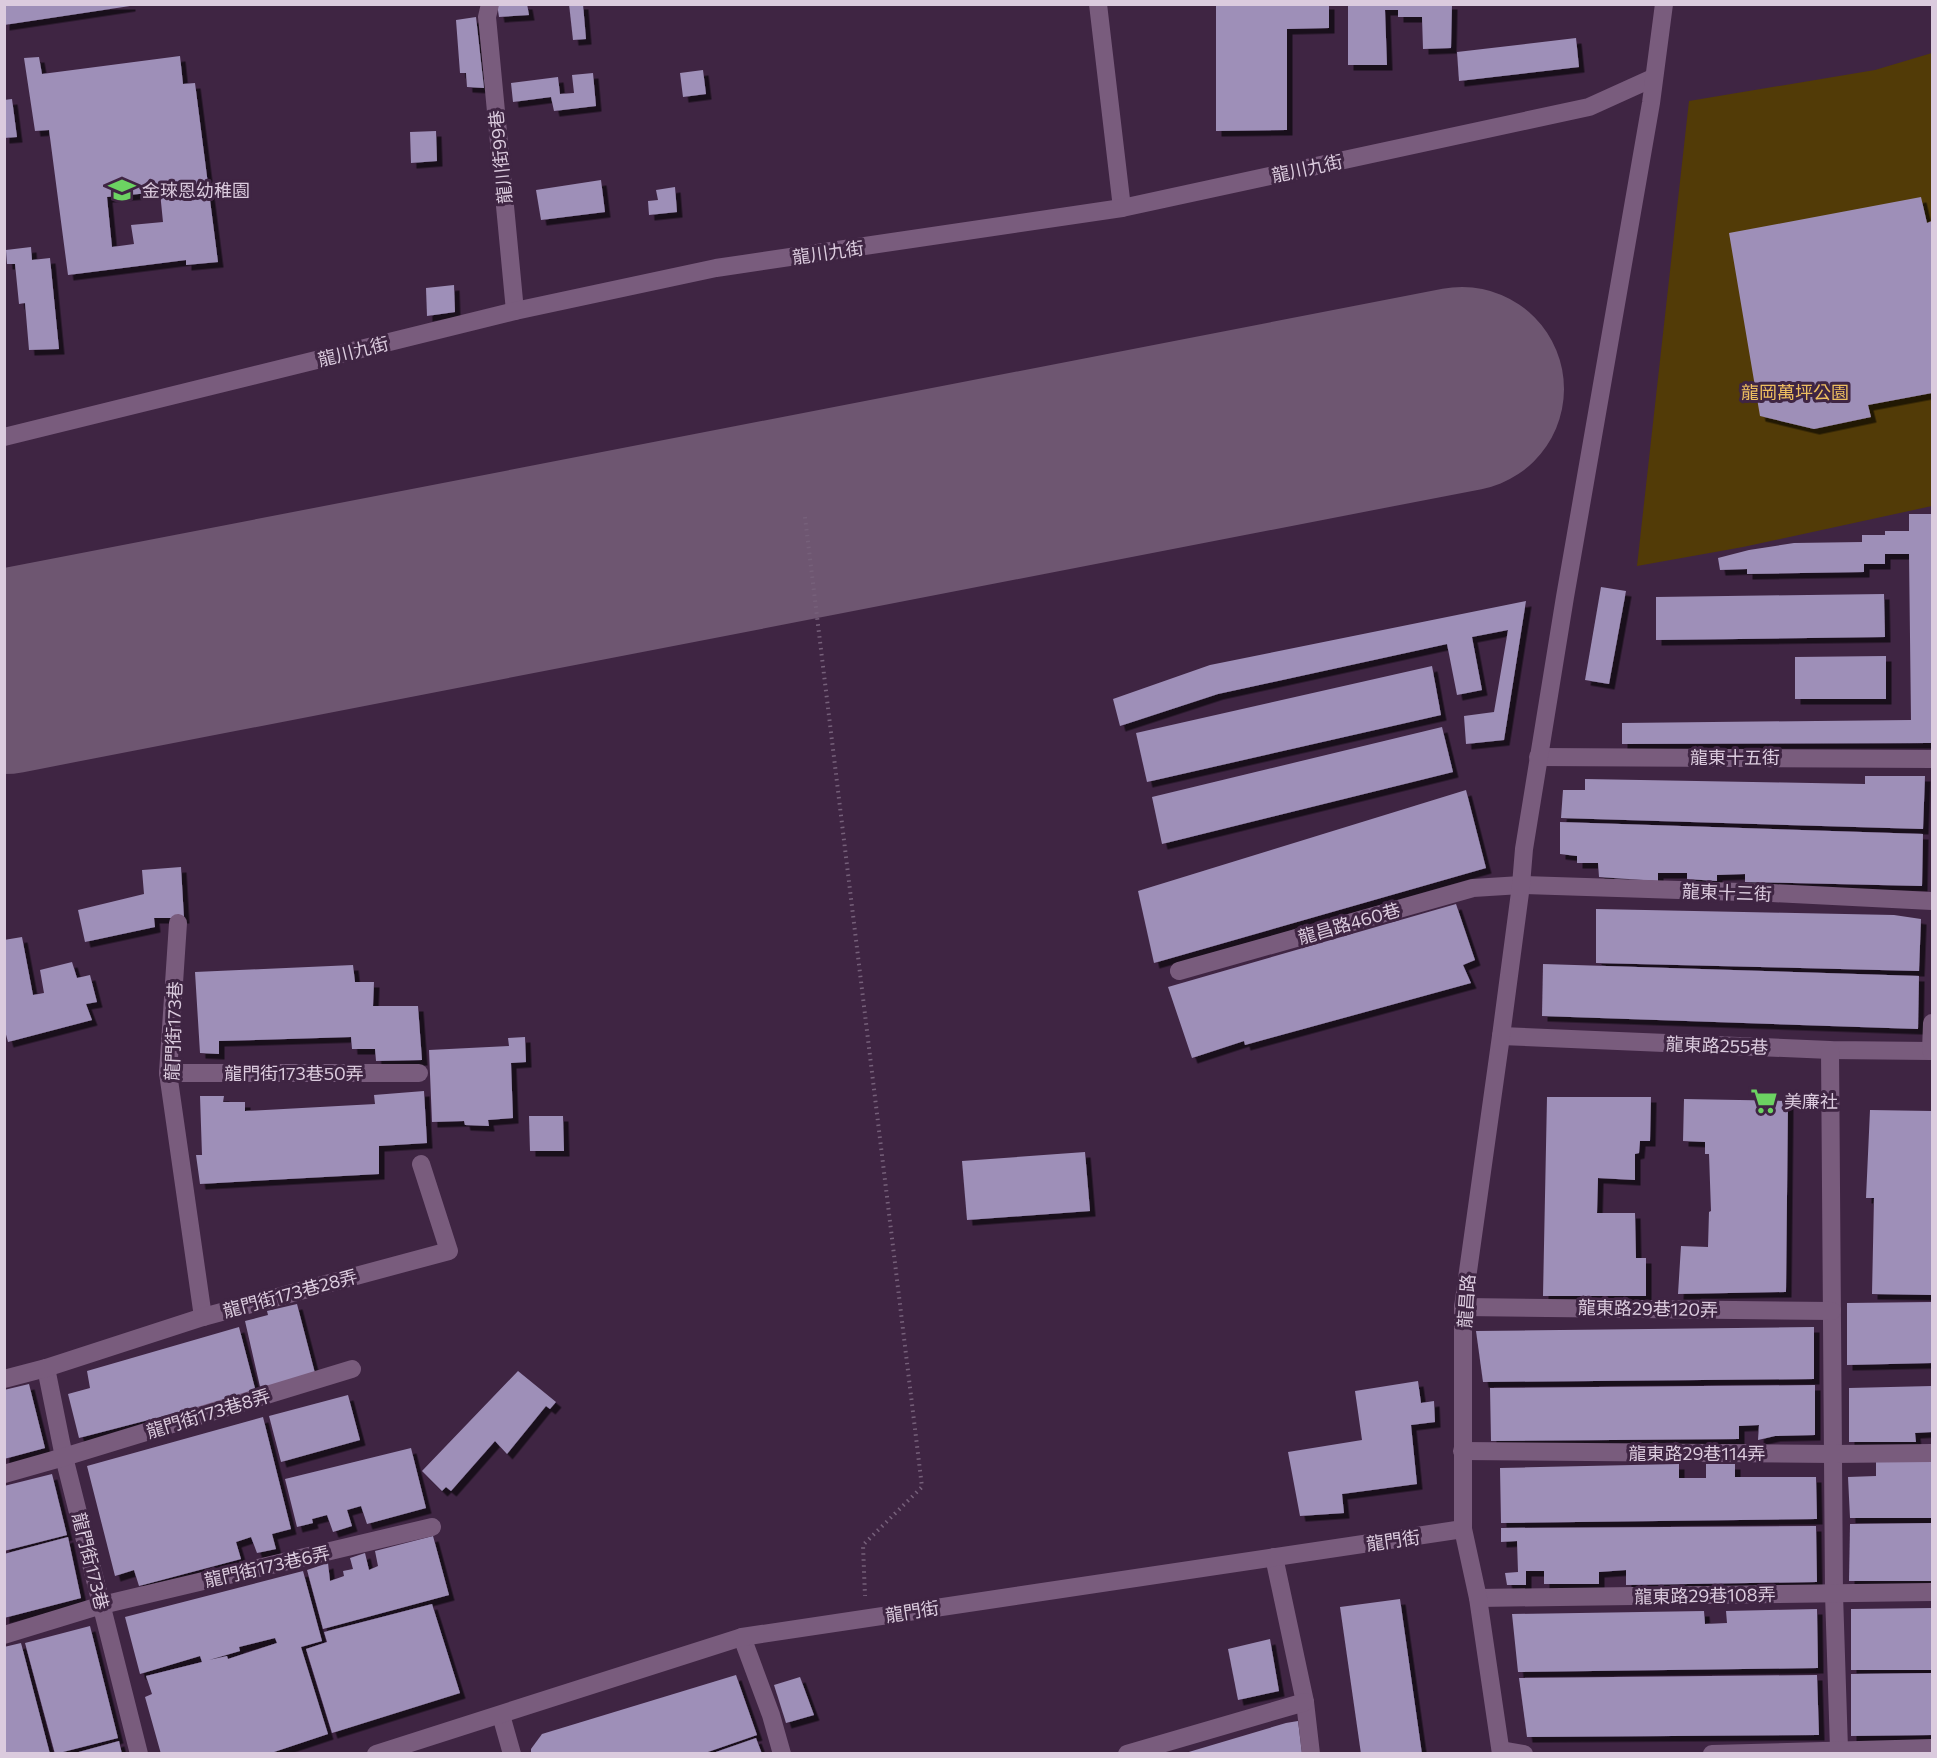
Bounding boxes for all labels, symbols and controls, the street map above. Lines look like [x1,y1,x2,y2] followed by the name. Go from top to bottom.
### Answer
[484,109,516,205] street label: 龍川街99巷
[1269,150,1345,186] street label: 龍川九街
[107,175,137,205] school or university icon: 金琜恩幼稚園
[142,179,250,201] place label: 金琜恩幼稚園
[791,236,865,268] street label: 龍川九街
[315,332,391,370] street label: 龍川九街
[1741,381,1849,403] park label: 龍岡萬坪公園
[1690,746,1780,768] street label: 龍東十五街
[1682,879,1772,905] street label: 龍東十三街
[1295,898,1403,948] street label: 龍昌路460巷
[160,981,186,1081] street label: 龍門街173巷
[1665,1032,1769,1058] street label: 龍東路255巷
[224,1062,364,1084] street label: 龍門街173巷50弄
[1749,1086,1779,1116] supermarket icon: 美廉社
[1784,1090,1838,1112] place label: 美廉社
[220,1264,360,1322] street label: 龍門街173巷28弄
[1453,1273,1479,1329] street label: 龍昌路
[1578,1296,1718,1320] street label: 龍東路29巷120弄
[143,1384,273,1442] street label: 龍門街173巷8弄
[1628,1442,1766,1464] street label: 龍東路29巷114弄
[68,1510,114,1612] street label: 龍門街173巷
[1365,1525,1421,1555] street label: 龍門街
[202,1541,332,1591] street label: 龍門街173巷6弄
[1634,1583,1776,1607] street label: 龍東路29巷108弄
[884,1596,940,1626] street label: 龍門街

